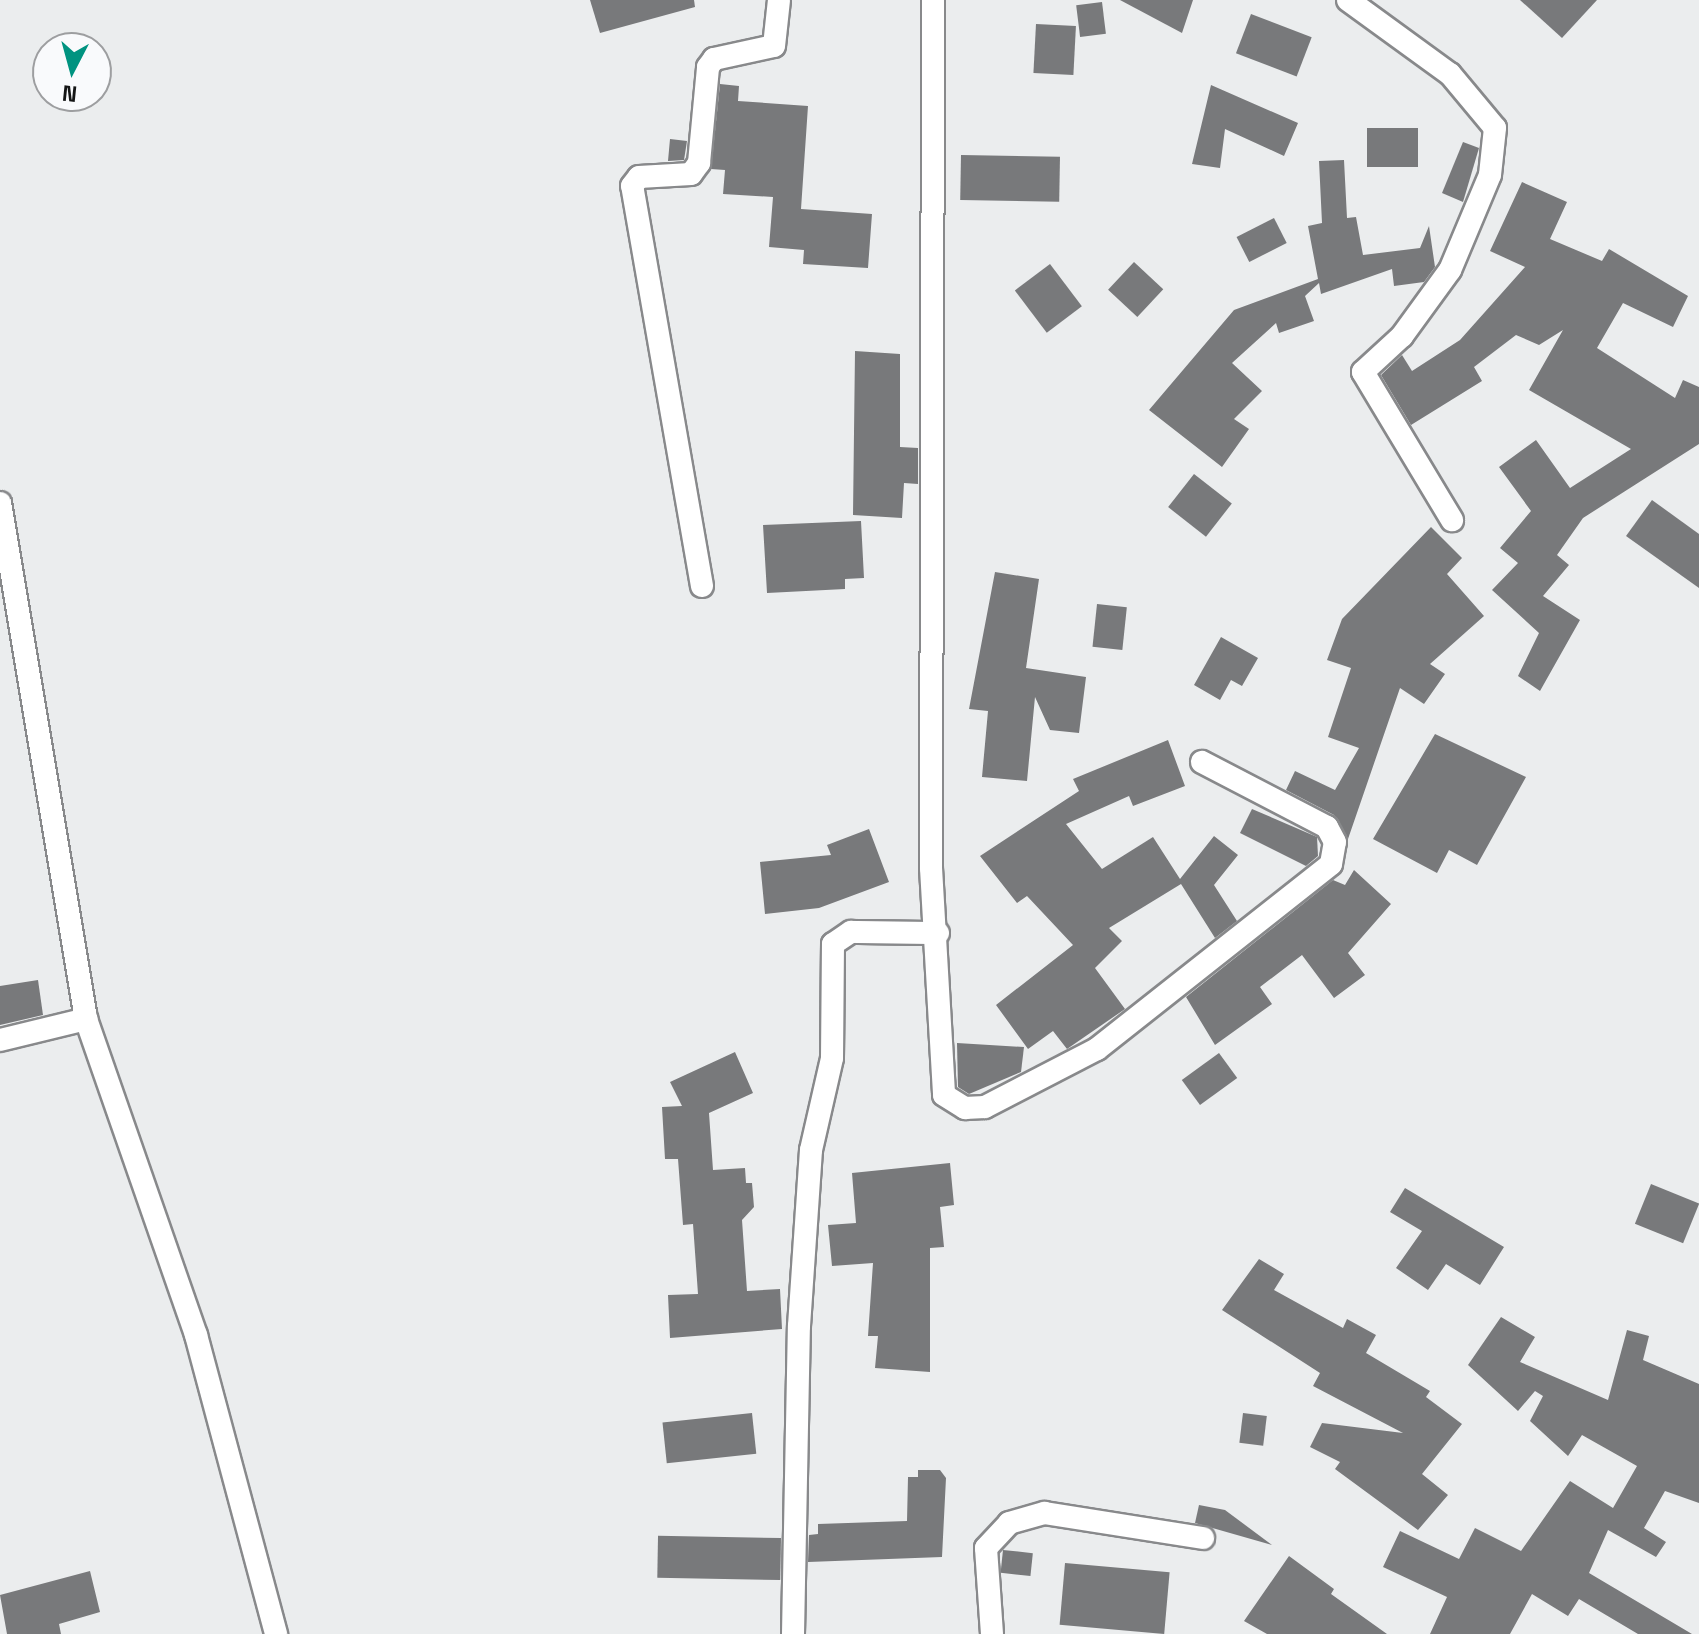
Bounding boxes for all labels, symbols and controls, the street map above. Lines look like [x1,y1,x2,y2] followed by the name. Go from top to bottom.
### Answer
[32,32,112,112] north arrow
[61,79,78,109] text: N

